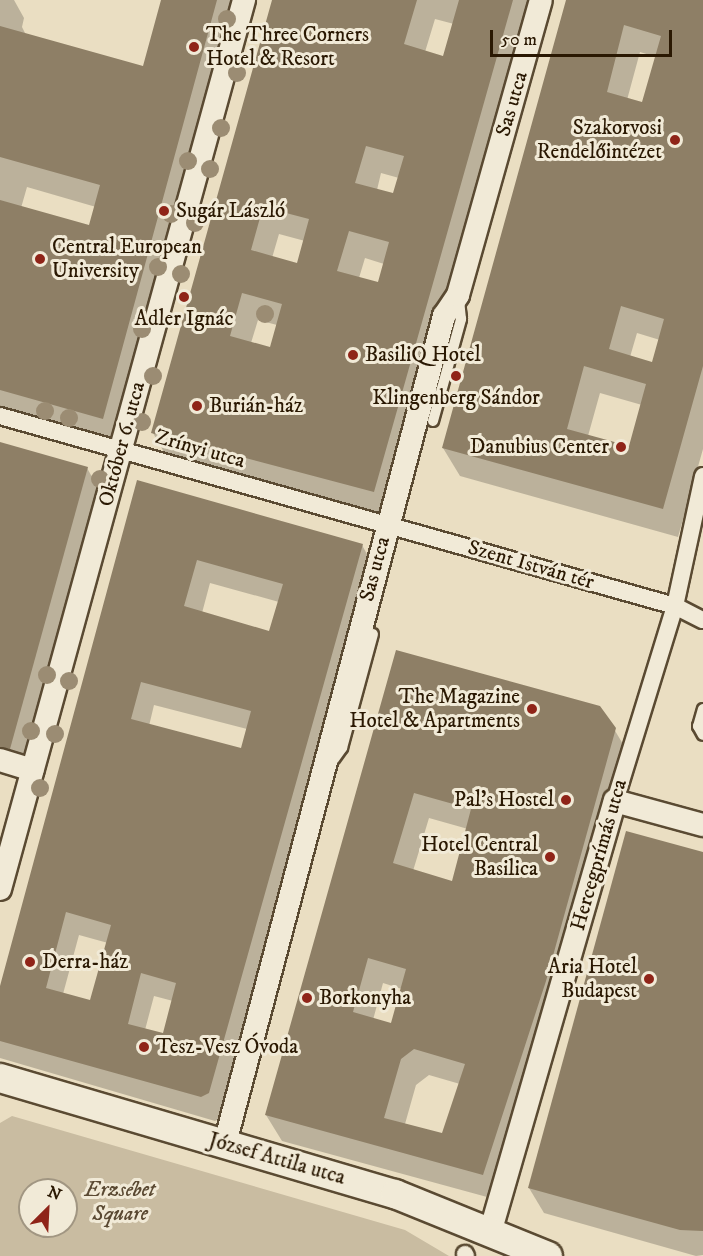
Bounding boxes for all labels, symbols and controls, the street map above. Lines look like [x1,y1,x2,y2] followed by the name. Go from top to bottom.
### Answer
[493,18,674,56] scale bar
[206,22,369,72] place label: The Three Corners Hotel & Resort
[501,29,537,51] text: 50 m
[187,40,201,54] marker: The Three Corners Hotel & Resort
[491,69,533,139] street label: Sas utca
[537,115,662,165] place label: Szakorvosi Rendelőintézet
[666,131,684,149] marker: Szakorvosi Rendelőintézet
[176,198,285,224] place label: Sugár László
[157,204,171,218] marker: Sugár László
[52,234,202,284] place label: Central European University
[33,252,47,266] marker: Central European University
[177,290,191,304] marker: Adler Ignác
[135,306,233,332] place label: Adler Ignác
[365,342,481,368] place label: BasiliQ Hotel
[346,348,360,362] marker: BasiliQ Hotel
[449,369,463,383] marker: Klingenberg Sándor
[93,379,151,509] street label: Október 6. utca
[372,385,540,411] place label: Klingenberg Sándor
[209,393,303,419] place label: Burián-ház
[190,399,204,413] marker: Burián-ház
[152,424,248,474] street label: Zrínyi utca
[470,434,609,460] place label: Danubius Center
[614,440,628,454] marker: Danubius Center
[354,534,396,604] street label: Sas utca
[465,535,597,595] street label: Szent István tér
[349,684,520,734] place label: The Magazine Hotel & Apartments
[525,702,539,716] marker: The Magazine Hotel & Apartments
[565,776,633,934] street label: Hercegprímás utca
[454,787,554,813] place label: Pal's Hostel
[559,793,573,807] marker: Pal's Hostel
[421,832,538,882] place label: Hotel Central Basilica
[543,850,557,864] marker: Hotel Central Basilica
[42,949,128,975] place label: Derra-ház
[548,954,637,1004] place label: Aria Hotel Budapest
[23,955,37,969] marker: Derra-ház
[642,972,656,986] marker: Aria Hotel Budapest
[319,985,411,1011] place label: Borkonyha
[300,991,314,1005] marker: Borkonyha
[156,1034,298,1060] place label: Tesz-Vesz Óvoda
[137,1040,151,1054] marker: Tesz-Vesz Óvoda
[206,1127,348,1191] street label: József Attila utca
[85,1177,155,1227] park label: Erzsébet Square
[18,1178,78,1238] north arrow
[44,1182,65,1205] text: N

